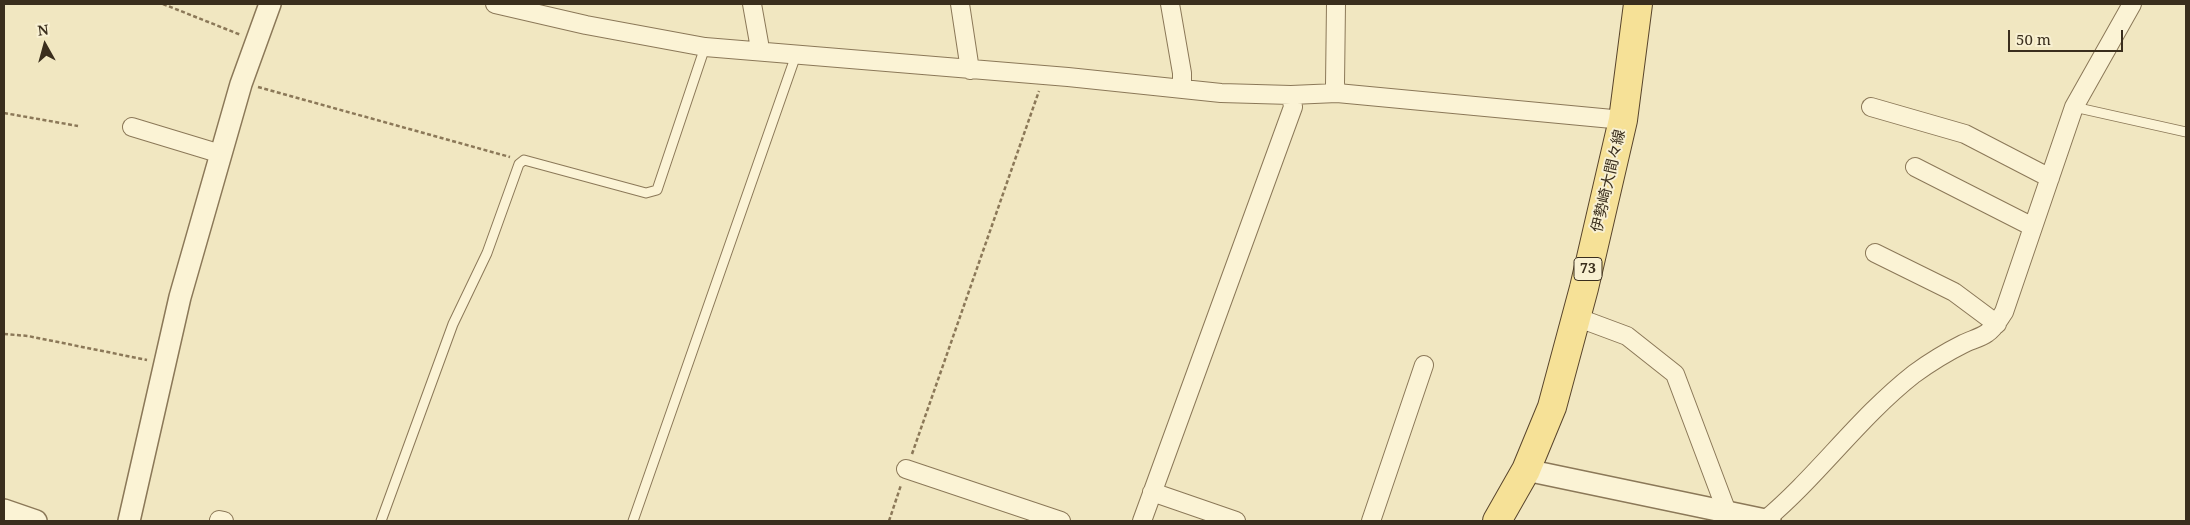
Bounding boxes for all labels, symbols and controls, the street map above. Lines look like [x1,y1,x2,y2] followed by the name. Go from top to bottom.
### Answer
[20,20,70,70] north arrow
[36,20,50,40] text: N
[2010,20,2125,52] scale bar
[2016,29,2051,49] text: 50 m
[1588,128,1630,234] street label: 伊勢崎大間々線
[1574,258,1602,280] road number: 73

